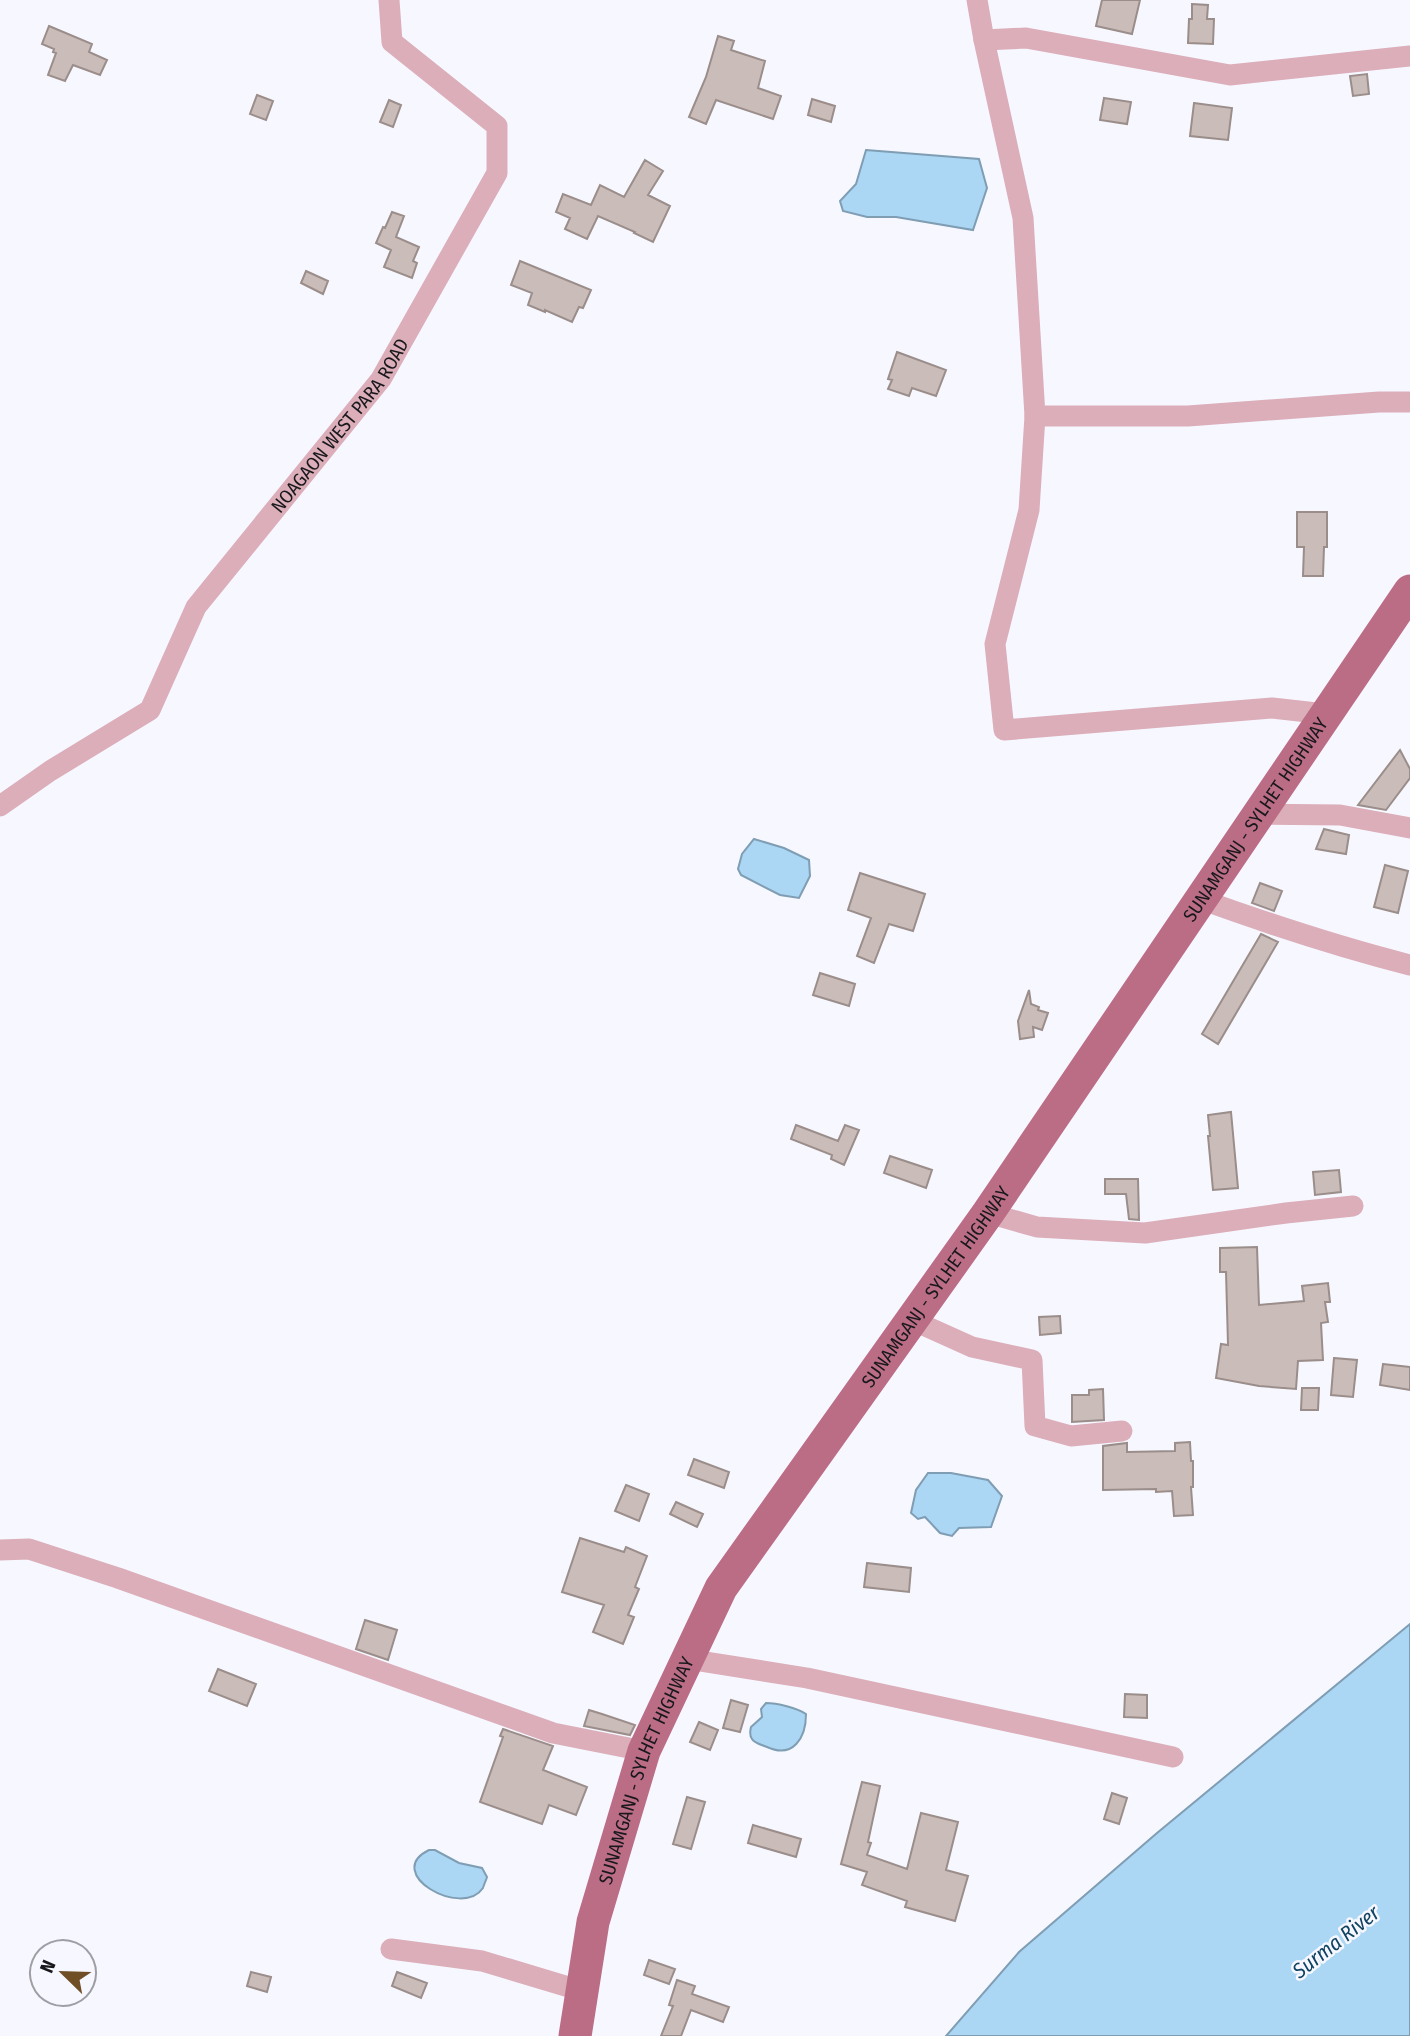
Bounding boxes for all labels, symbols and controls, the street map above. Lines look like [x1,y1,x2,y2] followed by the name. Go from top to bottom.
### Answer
[266,334,414,517] street label: NOAGAON WEST PARA ROAD
[1178,713,1333,926] street label: SUNAMGANJ - SYLHET HIGHWAY
[857,1181,1015,1392] street label: SUNAMGANJ - SYLHET HIGHWAY
[594,1653,699,1887] street label: SUNAMGANJ - SYLHET HIGHWAY
[1286,1900,1385,1985] water label: Surma River
[28,1938,98,2008] north arrow
[35,1957,61,1976] text: N

